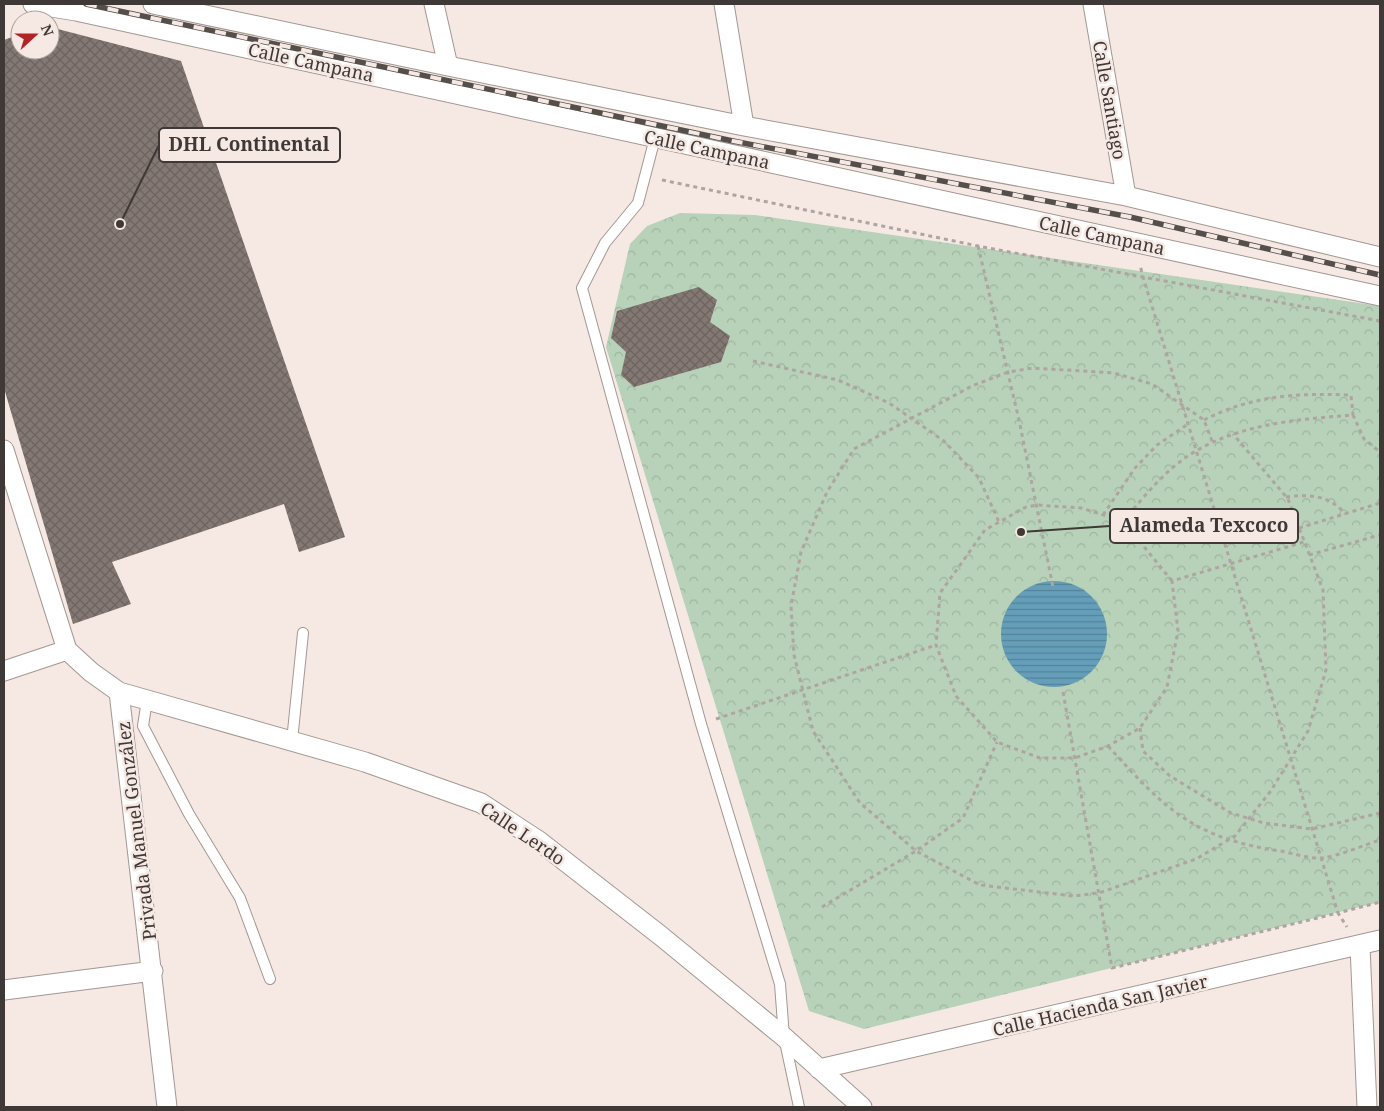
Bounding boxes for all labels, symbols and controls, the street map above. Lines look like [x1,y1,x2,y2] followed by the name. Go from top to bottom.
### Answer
[10,10,60,60] north arrow
[37,22,58,39] text: N
[246,37,376,87] street label: Calle Campana
[1088,39,1132,161] street label: Calle Santiago
[642,124,772,174] street label: Calle Campana
[159,128,340,162] callout: DHL Continental
[169,131,330,157] text: DHL Continental
[1037,210,1167,260] street label: Calle Campana
[1110,509,1298,543] callout: Alameda Texcoco
[1120,512,1288,538] text: Alameda Texcoco
[111,720,161,942] street label: Privada Manuel González
[476,796,570,870] street label: Calle Lerdo
[990,968,1210,1041] street label: Calle Hacienda San Javier

